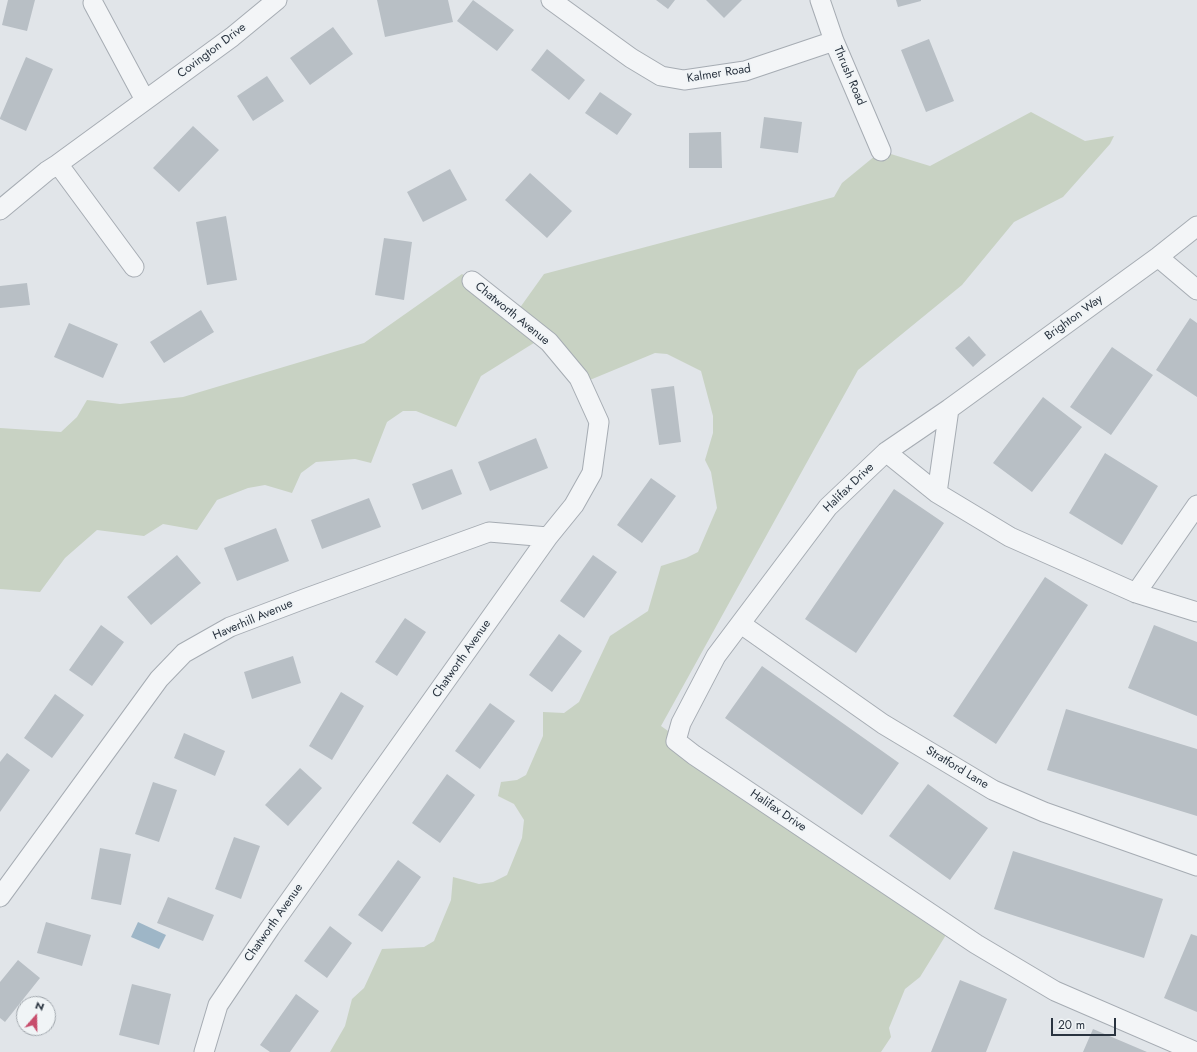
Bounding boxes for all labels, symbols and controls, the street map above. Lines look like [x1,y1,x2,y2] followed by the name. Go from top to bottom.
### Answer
[175,21,249,81] street label: Covington Drive
[830,44,868,108] street label: Thrush Road
[686,62,752,86] street label: Kalmer Road
[472,279,552,349] street label: Chatworth Avenue
[1042,292,1106,344] street label: Brighton Way
[821,460,877,516] street label: Halifax Drive
[211,597,295,643] street label: Haverhill Avenue
[430,617,494,701] street label: Chatworth Avenue
[923,744,991,792] street label: Stratford Lane
[747,787,809,835] street label: Halifax Drive
[242,881,306,965] street label: Chatworth Avenue
[16,996,56,1036] north arrow
[33,997,47,1015] text: N
[1053,1010,1118,1036] scale bar
[1058,1016,1085,1034] text: 20 m

